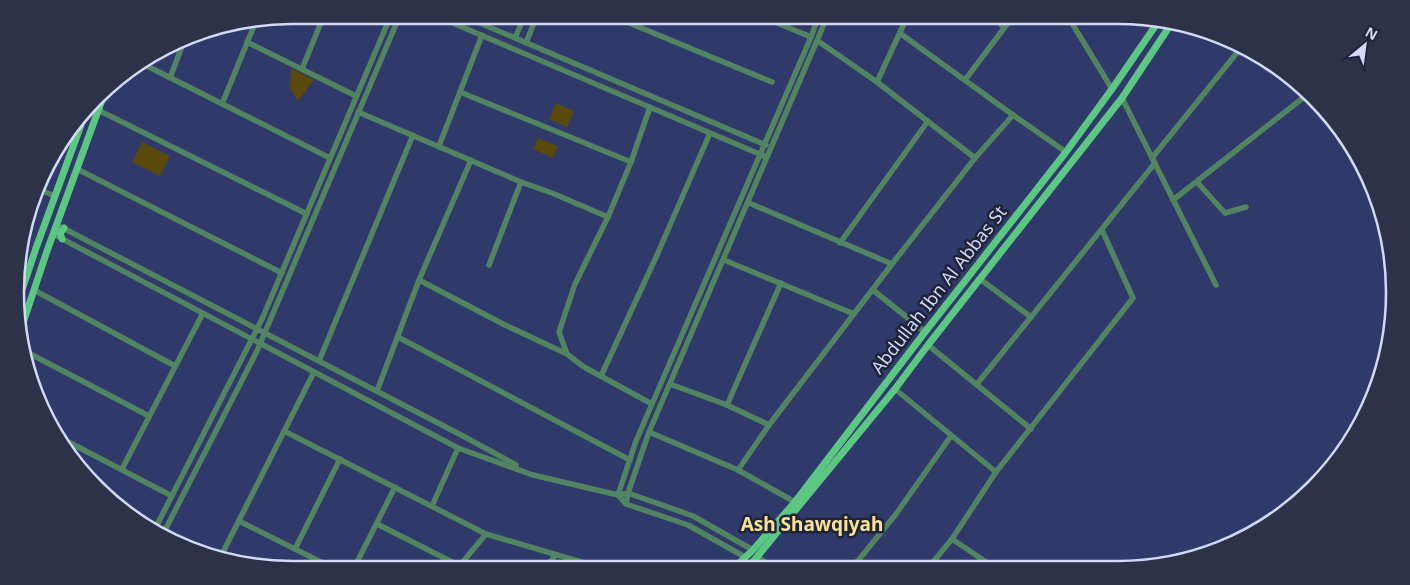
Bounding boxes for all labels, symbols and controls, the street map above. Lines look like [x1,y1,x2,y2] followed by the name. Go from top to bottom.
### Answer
[1340,20,1390,70] north arrow
[1362,22,1381,44] text: N
[865,200,1012,378] street label: Abdullah Ibn Al Abbas St
[741,511,883,537] district label: Ash Shawqiyah

